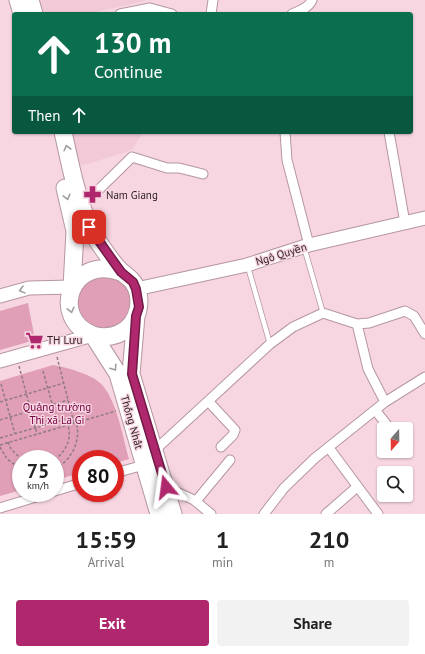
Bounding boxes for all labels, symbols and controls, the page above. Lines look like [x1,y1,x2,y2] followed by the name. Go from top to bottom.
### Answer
[94,24,171,61] text: 130 m
[28,28,80,80] icon: ahead
[94,60,163,83] text: Continue
[68,104,90,126] icon: ahead
[28,106,60,125] text: Then
[63,145,71,151] one-way arrow
[83,185,103,205] pharmacy icon: Nam Giang
[106,188,158,202] place label: Nam Giang
[62,194,70,200] one-way arrow
[72,210,106,244] pin
[78,216,100,238] icon: arrive
[254,240,308,268] street label: Ngô Quyền
[18,285,25,294] one-way arrow
[67,307,75,314] one-way arrow
[24,330,44,350] supermarket icon: TH Lưu
[47,333,82,347] place label: TH Lưu
[109,364,117,371] one-way arrow
[118,393,146,451] street label: Thống Nhất
[23,400,91,427] park label: Quảng trường Thị xã La Gi
[377,422,413,458] north arrow
[377,422,413,502] map controls
[72,450,124,502] speed limit sign: 80
[27,458,49,484] text: 75
[145,466,187,508] position arrow
[377,466,413,502] button: search
[27,479,49,492] text: km/h
[76,524,136,555] text: 15:59
[216,524,229,555] text: 1
[309,524,349,555] text: 210
[88,554,124,571] text: Arrival
[212,554,233,571] text: min
[324,554,334,571] text: m
[16,600,209,646] button: Exit
[217,600,409,646] button: Share

